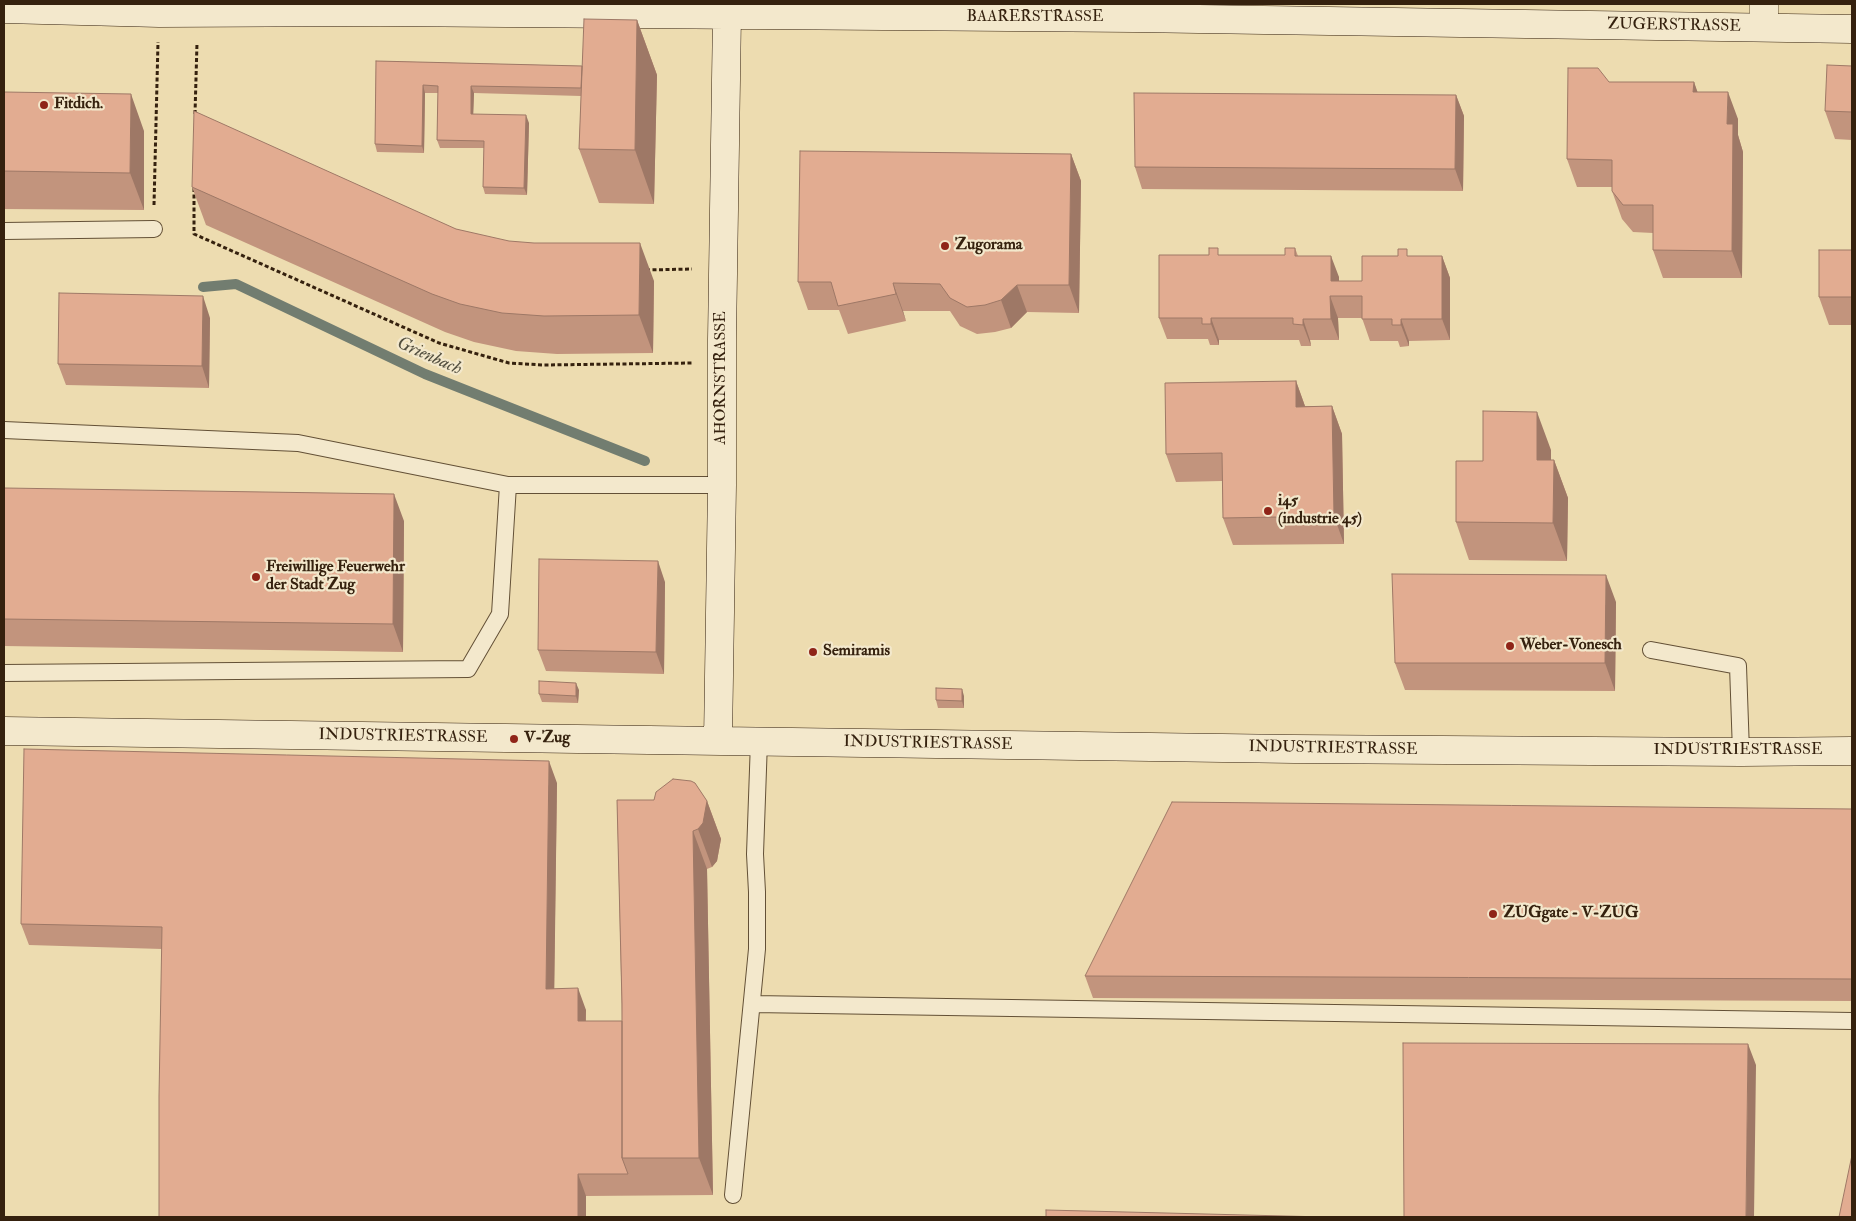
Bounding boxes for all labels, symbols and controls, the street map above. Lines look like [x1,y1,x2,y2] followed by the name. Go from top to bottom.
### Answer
[967,8,1103,28] street label: BAARERSTRASSE
[1607,15,1741,37] street label: ZUGERSTRASSE
[54,95,103,115] place label: Fitdich.
[38,99,50,111] marker: Fitdich.
[955,236,1022,256] place label: Zugorama
[939,240,951,252] marker: Zugorama
[712,311,732,445] street label: AHORNSTRASSE
[393,333,465,381] water label: Grienbach
[1278,492,1362,530] place label: i45 (industrie 45)
[1262,505,1274,517] marker: i45 (industrie 45)
[266,558,405,596] place label: Freiwillige Feuerwehr der Stadt Zug
[250,571,262,583] marker: Freiwillige Feuerwehr der Stadt Zug
[1520,636,1622,656] place label: Weber-Vonesch
[1504,640,1516,652] marker: Weber-Vonesch
[823,642,890,662] place label: Semiramis
[807,646,819,658] marker: Semiramis
[318,726,488,748] street label: INDUSTRIESTRASSE
[524,729,570,749] place label: V-Zug
[508,733,520,745] marker: V-Zug
[843,733,1013,755] street label: INDUSTRIESTRASSE
[1248,738,1418,760] street label: INDUSTRIESTRASSE
[1653,741,1823,761] street label: INDUSTRIESTRASSE
[1503,904,1638,924] place label: ZUGgate - V-ZUG
[1487,908,1499,920] marker: ZUGgate - V-ZUG

